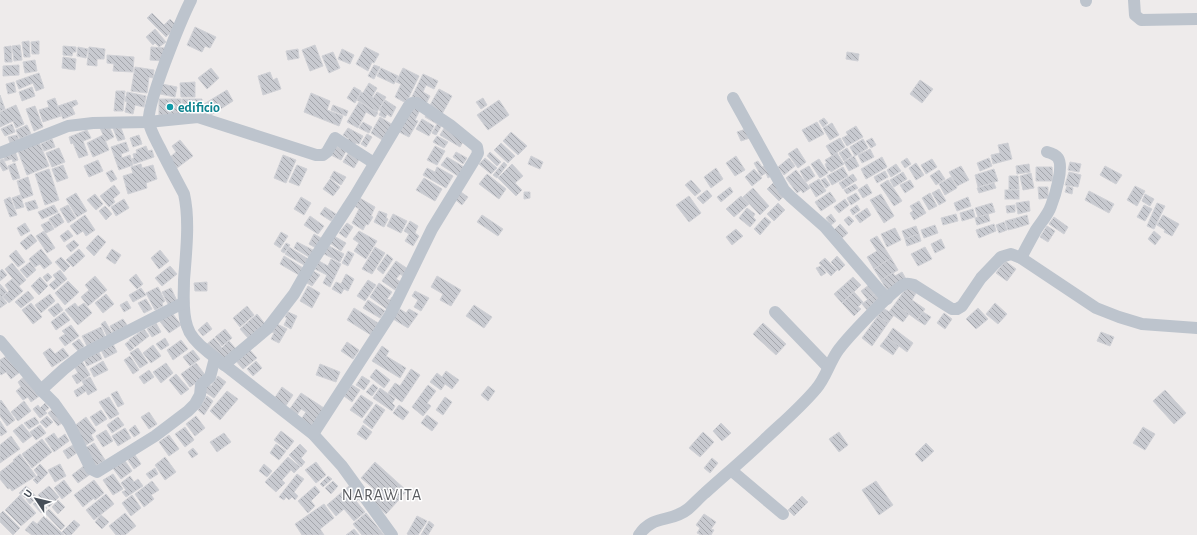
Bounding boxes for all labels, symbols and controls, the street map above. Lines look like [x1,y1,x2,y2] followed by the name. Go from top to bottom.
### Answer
[178,101,220,115] place label: edificio
[165,102,175,112] marker: edificio
[16,479,56,519] north arrow
[342,487,422,503] district label: NARAWITA
[22,488,35,500] text: U

